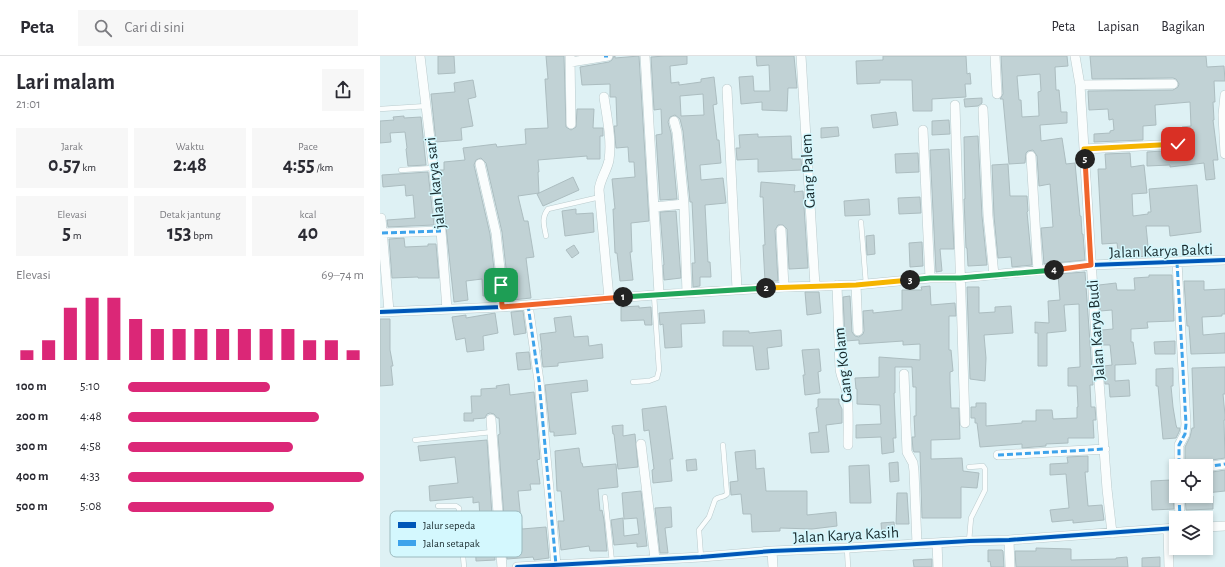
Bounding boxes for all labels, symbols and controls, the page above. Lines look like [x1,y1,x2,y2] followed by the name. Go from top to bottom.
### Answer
[78,10,358,46] search box
[92,17,114,39] icon: search
[20,18,54,37] text: Peta
[124,20,184,35] text: Cari di sini
[1052,20,1076,34] text: Peta
[1098,20,1139,34] text: Lapisan
[1161,20,1205,34] text: Bagikan
[322,69,364,111] button: share
[16,71,115,93] text: Lari malam
[16,98,41,111] text: 21:01
[1161,127,1195,161] pin
[798,133,818,209] street label: Gang Palem
[1167,133,1189,155] icon: check
[422,136,449,230] street label: jalan karya sari
[61,141,83,152] text: Jarak
[176,141,204,152] text: Waktu
[298,141,318,152] text: Pace
[1075,149,1095,169] pin: 5
[1083,153,1087,164] text: 5
[48,155,80,175] text: 0.57
[173,155,207,175] text: 2:48
[283,155,315,175] text: 4:55
[80,162,96,173] text: km
[315,162,333,173] text: /km
[57,209,87,220] text: Elevasi
[159,209,221,220] text: Detak jantung
[300,209,316,220] text: kcal
[62,223,71,243] text: 5
[167,223,191,243] text: 153
[298,223,318,243] text: 40
[71,230,82,241] text: m
[191,230,213,241] text: bpm
[1109,241,1213,262] street label: Jalan Karya Bakti
[1044,260,1064,280] pin: 4
[1051,264,1057,275] text: 4
[484,268,518,302] pin
[16,269,51,282] text: Elevasi
[321,269,364,282] text: 69–74 m
[900,270,920,290] pin: 3
[490,274,512,296] icon: arrive
[908,274,912,285] text: 3
[756,278,776,298] pin: 2
[1085,279,1108,381] street label: Jalan Karya Budi
[763,282,769,293] text: 2
[613,287,633,307] pin: 1
[621,291,625,302] text: 1
[831,327,855,403] street label: Gang Kolam
[16,380,47,393] text: 100 m
[80,380,100,393] text: 5:10
[16,410,48,423] text: 200 m
[80,410,102,423] text: 4:48
[16,440,48,453] text: 300 m
[80,440,101,453] text: 4:58
[1169,459,1213,555] map controls
[1169,459,1213,503] button: locate
[16,470,49,483] text: 400 m
[80,470,100,483] text: 4:33
[16,500,48,513] text: 500 m
[80,500,101,513] text: 5:08
[390,511,522,557] legend
[1169,511,1213,555] button: layers
[423,520,475,531] text: Jalur sepeda
[793,524,899,547] street label: Jalan Karya Kasih
[423,538,480,549] text: Jalan setapak

